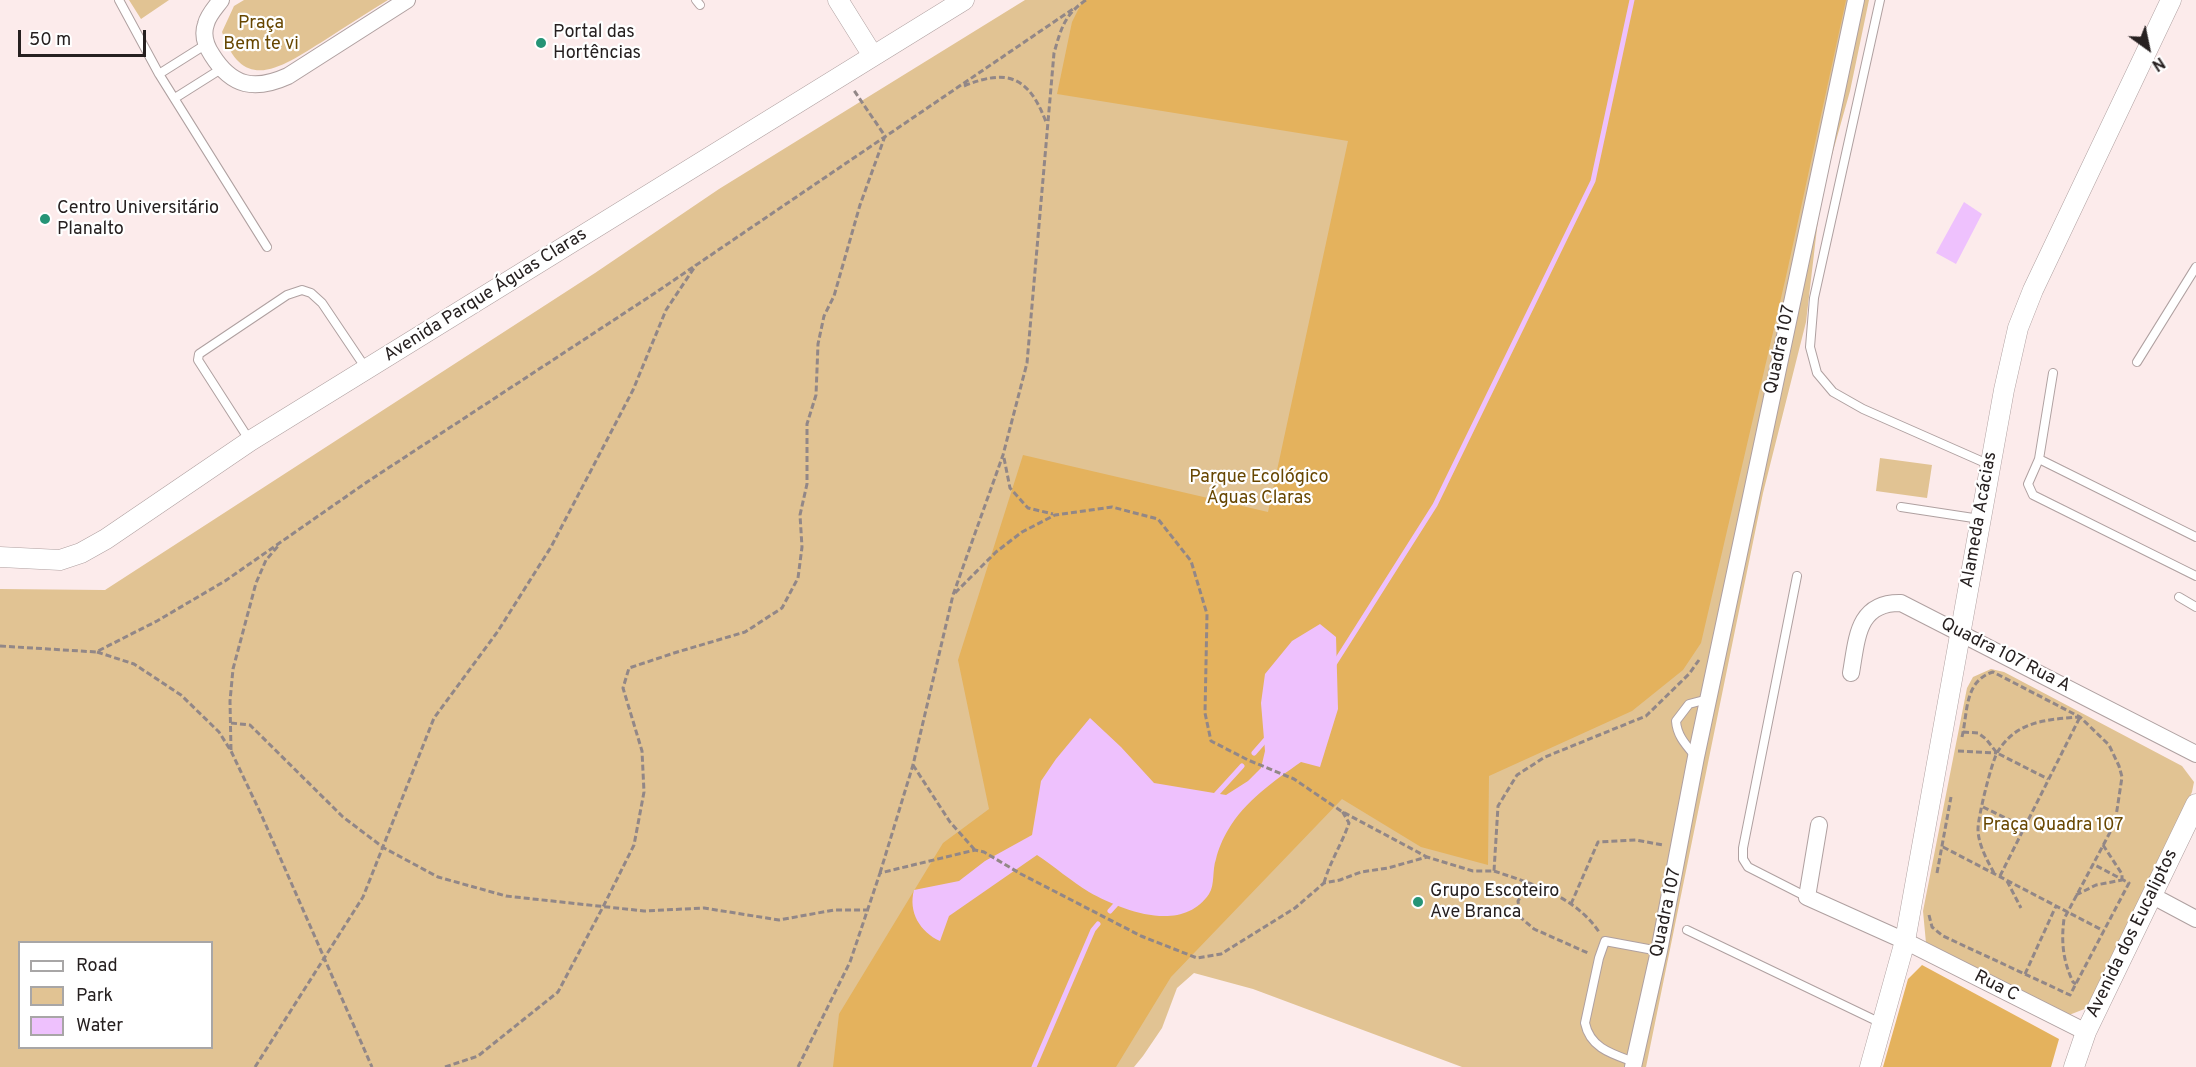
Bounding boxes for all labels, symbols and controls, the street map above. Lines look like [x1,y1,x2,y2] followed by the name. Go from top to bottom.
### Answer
[223,13,299,56] park label: Praça Bem te vi
[21,18,148,56] scale bar
[2118,18,2178,78] north arrow
[553,22,641,64] place label: Portal das Hortências
[29,29,71,52] text: 50 m
[534,36,548,50] marker: Portal das Hortências
[2148,52,2168,75] text: N
[57,198,219,240] place label: Centro Universitário Planalto
[38,212,52,226] marker: Centro Universitário Planalto
[380,224,592,368] street label: Avenida Parque Águas Claras
[1761,303,1801,397] street label: Quadra 107
[1957,450,2003,590] street label: Alameda Acácias
[1189,467,1329,510] park label: Parque Ecológico Águas Claras
[1936,614,2074,698] street label: Quadra 107 Rua A
[1983,815,2123,837] park label: Praça Quadra 107
[2083,846,2183,1022] street label: Avenida dos Eucaliptos
[1647,866,1687,960] street label: Quadra 107
[1430,881,1559,924] place label: Grupo Escoteiro Ave Branca
[1411,895,1425,909] marker: Grupo Escoteiro Ave Branca
[18,941,213,1049] legend
[76,955,118,978] text: Road
[1970,967,2022,1007] street label: Rua C
[76,985,113,1008] text: Park
[76,1015,123,1038] text: Water

